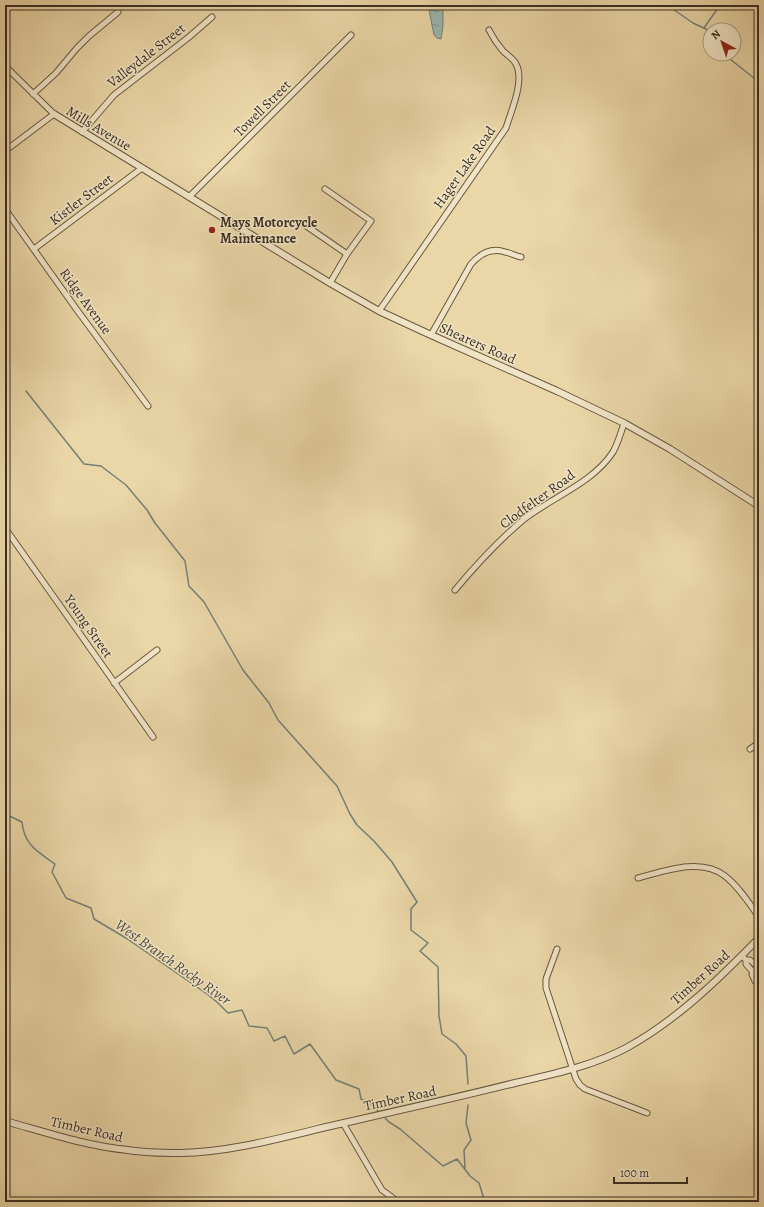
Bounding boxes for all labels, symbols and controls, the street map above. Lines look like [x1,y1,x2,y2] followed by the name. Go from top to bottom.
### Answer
[103,19,189,92] street label: Valleydale Street
[702,22,742,62] north arrow
[708,26,724,43] text: N
[230,75,295,141] street label: Towell Street
[63,102,135,155] street label: Mills Avenue
[429,122,500,212] street label: Hager Lake Road
[46,169,117,230] street label: Kistler Street
[220,213,318,248] place label: Mays Motorcycle Maintenance
[207,225,217,235] marker: Mays Motorcycle Maintenance
[55,264,116,338] street label: Ridge Avenue
[436,318,520,369] street label: Shearers Road
[496,465,579,533] street label: Clodfelter Road
[59,590,118,662] street label: Young Street
[111,915,236,1010] water label: West Branch Rocky River
[667,945,734,1009] street label: Timber Road
[362,1081,438,1115] street label: Timber Road
[49,1112,125,1147] street label: Timber Road
[614,1159,687,1185] scale bar
[620,1165,649,1181] text: 100 m

